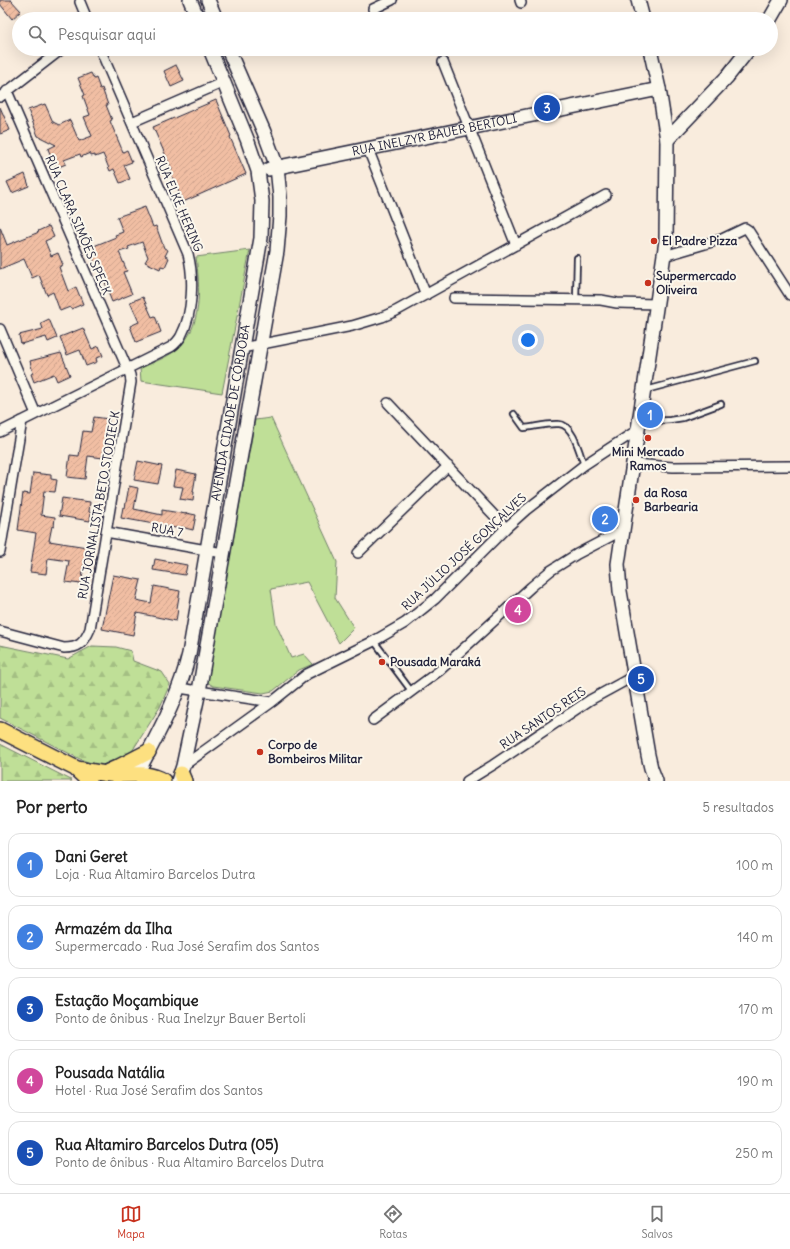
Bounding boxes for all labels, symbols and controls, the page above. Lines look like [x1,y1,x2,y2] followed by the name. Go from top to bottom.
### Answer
[12,12,778,56] search box
[26,23,48,45] icon: search
[58,25,156,44] text: Pesquisar aqui
[534,93,560,123] pin: 3
[351,110,518,159] street label: RUA INELZYR BAUER BERTOLI
[42,153,115,297] street label: RUA CLARA SIMÕES SPECK
[152,154,207,254] street label: RUA ELKE HERING
[662,233,738,248] place label: El Padre Pizza
[649,236,659,246] marker: El Padre Pizza
[656,268,737,297] place label: Supermercado Oliveira
[643,278,653,288] marker: Supermercado Oliveira
[208,323,253,502] street label: AVENIDA CIDADE DE CÓRDOBA
[518,330,538,350] your location
[637,400,663,430] pin: 1
[75,409,123,600] street label: RUA JORNALISTA BETO STODIECK
[643,433,653,443] marker: Mini Mercado Ramos
[612,444,684,473] place label: Mini Mercado Ramos
[644,485,698,514] place label: da Rosa Barbearia
[398,490,529,613] street label: RUA JÚLIO JOSÉ GONÇALVES
[631,495,641,505] marker: da Rosa Barbearia
[592,504,618,534] pin: 2
[150,519,184,540] street label: RUA 7
[505,595,531,625] pin: 4
[390,654,481,669] place label: Pousada Maraká
[377,657,387,667] marker: Pousada Maraká
[628,664,654,694] pin: 5
[497,683,589,752] street label: RUA SANTOS REIS
[268,737,362,766] place label: Corpo de Bombeiros Militar
[255,747,265,757] marker: Corpo de Bombeiros Militar
[16,796,87,818] text: Por perto
[702,799,774,816] text: 5 resultados
[55,847,128,866] text: Dani Geret
[27,857,33,874] text: 1
[736,857,773,874] text: 100 m
[55,866,255,883] text: Loja · Rua Altamiro Barcelos Dutra
[55,919,172,938] text: Armazém da Ilha
[26,929,34,946] text: 2
[737,929,773,946] text: 140 m
[55,938,319,955] text: Supermercado · Rua José Serafim dos Santos
[55,991,199,1010] text: Estação Moçambique
[26,1001,34,1018] text: 3
[738,1001,773,1018] text: 170 m
[55,1010,306,1027] text: Ponto de ônibus · Rua Inelzyr Bauer Bertoli
[55,1063,165,1082] text: Pousada Natália
[26,1073,34,1090] text: 4
[737,1073,773,1090] text: 190 m
[55,1082,263,1099] text: Hotel · Rua José Serafim dos Santos
[55,1135,278,1154] text: Rua Altamiro Barcelos Dutra (05)
[26,1145,34,1162] text: 5
[735,1145,773,1162] text: 250 m
[55,1154,324,1171] text: Ponto de ônibus · Rua Altamiro Barcelos Dutra
[117,1203,145,1241] tab: Mapa
[379,1203,407,1241] tab: Rotas
[641,1203,673,1241] tab: Salvos

